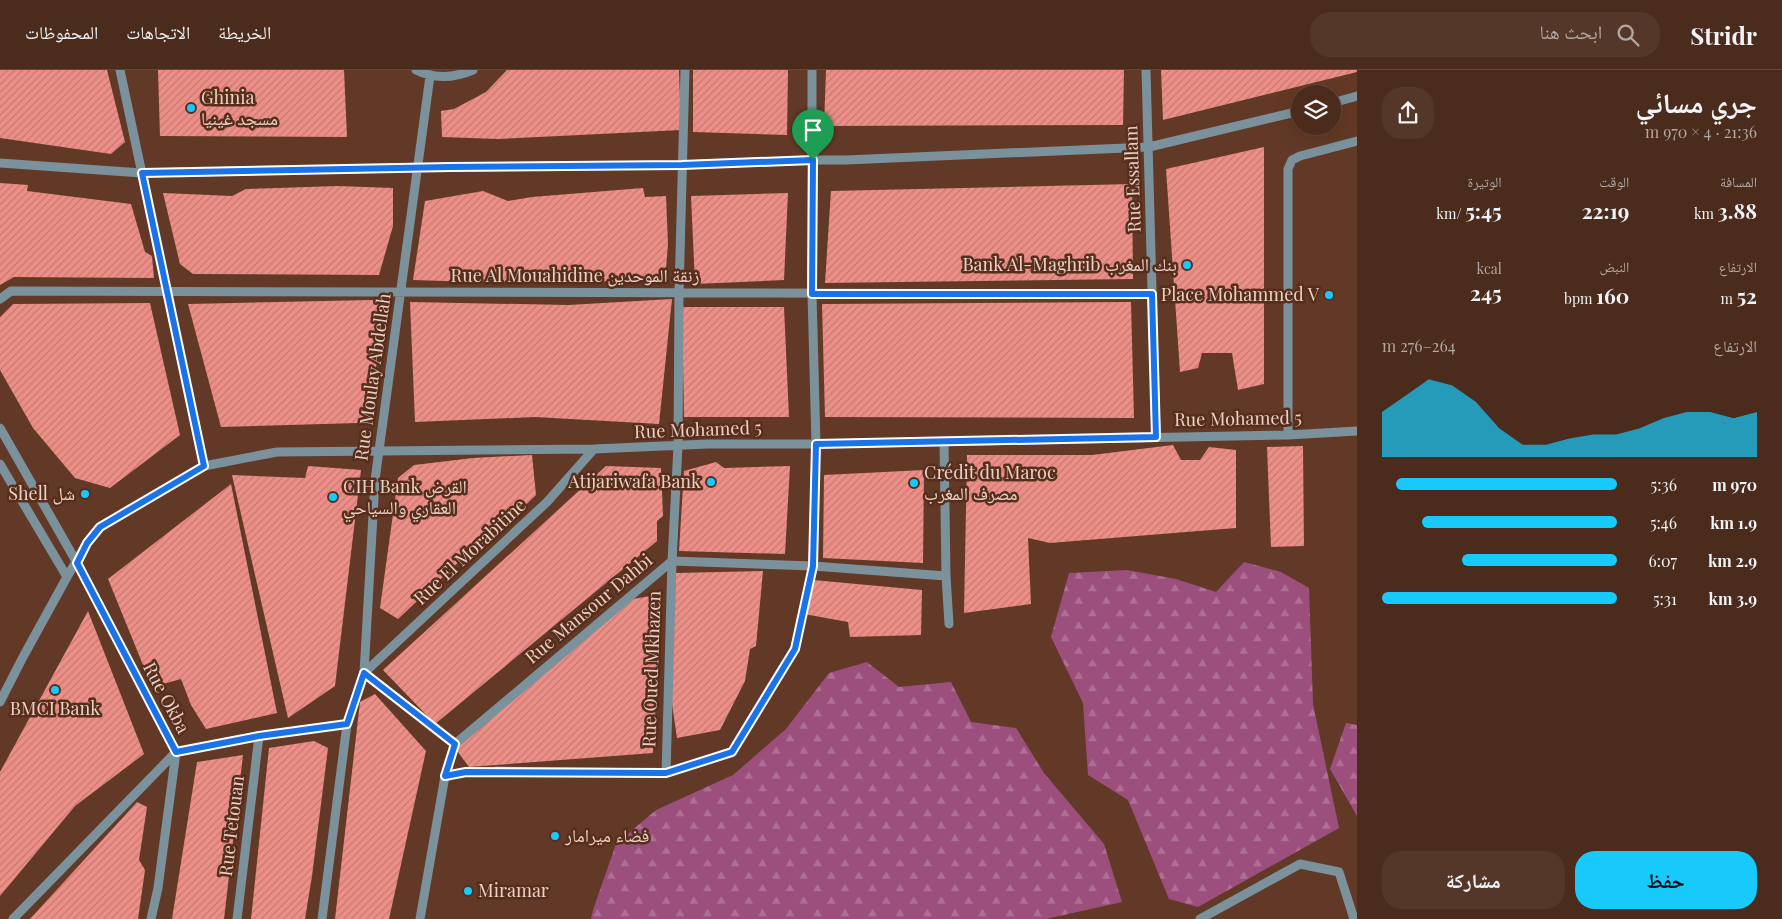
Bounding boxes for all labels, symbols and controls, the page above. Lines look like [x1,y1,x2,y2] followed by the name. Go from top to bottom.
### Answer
[1310,12,1660,57] search box
[1540,18,1602,44] text: ابحث هنا
[1690,19,1757,51] text: Stridr
[25,20,98,44] text: المحفوظات
[126,20,190,44] text: الاتجاهات
[218,20,271,44] text: الخريطة
[1614,21,1642,49] icon: search
[1636,83,1757,120] text: جري مسائي
[201,85,278,130] place label: Ghinia مسجد غينيا
[1291,85,1341,135] map controls
[1291,85,1341,135] button: layers
[1382,87,1434,139] button: share
[185,102,197,114] marker: Ghinia مسجد غينيا
[792,109,834,160] pin
[799,116,827,144] icon: arrive
[1645,121,1757,142] text: 21:36 · 4 × 970 m
[1118,125,1146,233] street label: Rue Essallam
[1468,172,1502,191] text: الوتيرة
[1599,172,1629,191] text: الوقت
[1720,172,1757,191] text: المسافة
[1465,196,1502,224] text: 5:45
[1582,196,1629,224] text: 22:19
[1718,196,1757,224] text: 3.88
[1436,204,1465,223] text: /km
[1694,204,1718,223] text: km
[962,252,1177,276] place label: Bank Al-Maghrib بنك المغرب
[1599,257,1629,276] text: النبض
[1719,257,1757,276] text: الارتفاع
[1181,259,1193,271] marker: Bank Al-Maghrib بنك المغرب
[1477,259,1502,278] text: kcal
[451,263,699,287] street label: Rue Al Mouahidine زنقة الموحدين
[1470,278,1502,306] text: 245
[1596,281,1629,309] text: 160
[1736,281,1757,309] text: 52
[1161,282,1320,306] place label: Place Mohammed V
[1323,289,1335,301] marker: Place Mohammed V
[1564,289,1596,308] text: bpm
[1720,289,1736,308] text: m
[348,291,396,462] street label: Rue Moulay Abdellah
[1382,335,1456,356] text: 264–276 m
[1713,335,1757,356] text: الارتفاع
[1174,405,1302,431] street label: Rue Mohamed 5
[634,415,762,443] street label: Rue Mohamed 5
[924,460,1056,505] place label: Crédit du Maroc مصرف المغرب
[567,469,701,493] place label: Atijariwafa Bank
[343,474,467,523] place label: CIH Bank القرض العقاري والسياحي
[1651,474,1677,495] text: 5:36
[1712,474,1757,495] text: 970 m
[705,476,717,488] marker: Atijariwafa Bank
[908,477,920,489] marker: Crédit du Maroc مصرف المغرب
[8,481,75,505] place label: Shell شل
[79,488,91,500] marker: Shell شل
[327,491,339,503] marker: CIH Bank القرض العقاري والسياحي
[408,493,531,610] street label: Rue El Morabitine
[1650,512,1677,533] text: 5:46
[1710,512,1757,533] text: 1.9 km
[520,548,657,669] street label: Rue Mansour Dahbi
[1648,550,1677,571] text: 6:07
[1708,550,1757,571] text: 2.9 km
[1653,588,1677,609] text: 5:31
[1709,588,1757,609] text: 3.9 km
[636,590,666,748] street label: Rue Oued Mkhazen
[138,658,196,737] street label: Rue Okba
[49,684,61,696] marker: BMCI Bank
[10,696,100,720] place label: BMCI Bank
[213,774,249,878] street label: Rue Tetouan
[564,823,649,847] place label: فضاء ميرامار
[549,830,561,842] marker: فضاء ميرامار
[1382,851,1565,909] button: مشاركة
[1575,851,1757,909] button: حفظ
[478,878,549,902] place label: Miramar
[462,885,474,897] marker: Miramar

